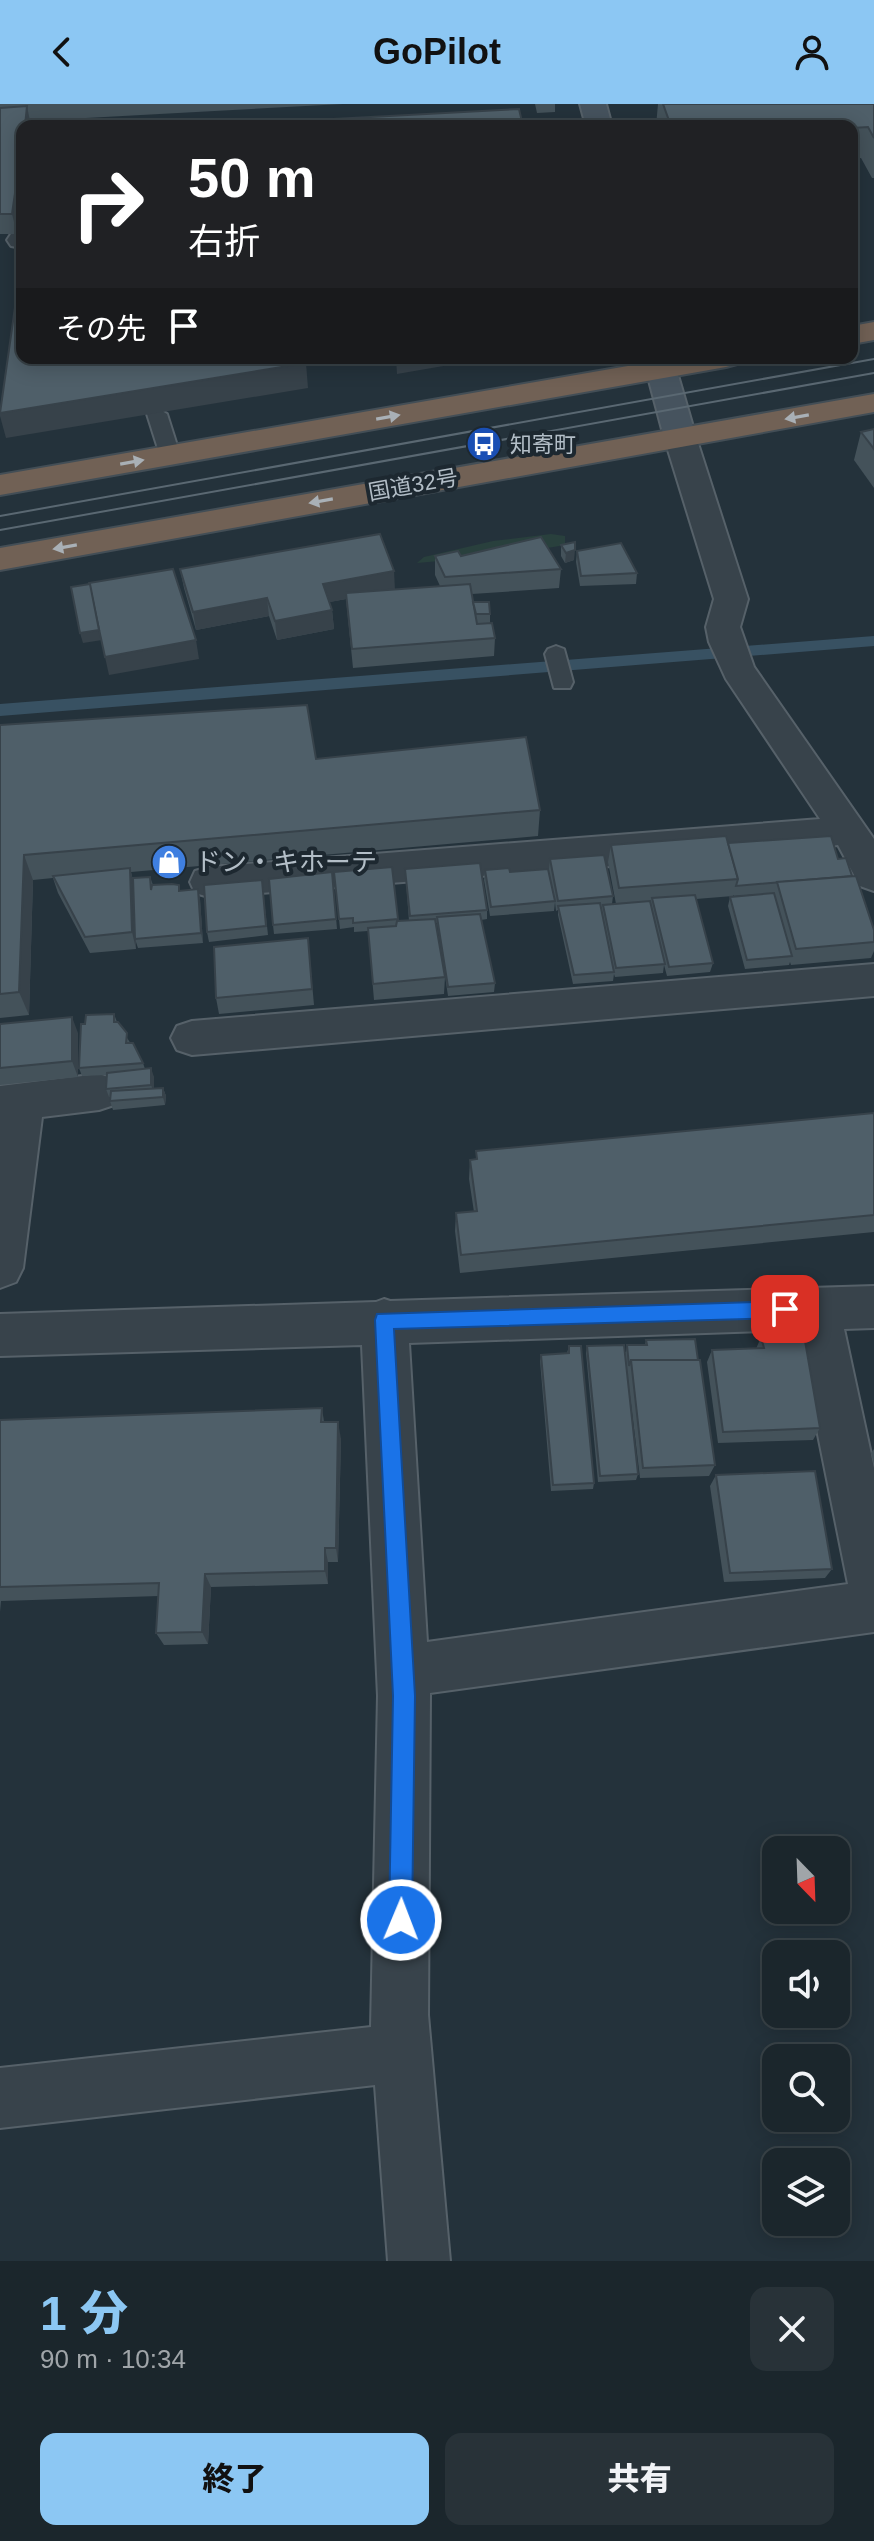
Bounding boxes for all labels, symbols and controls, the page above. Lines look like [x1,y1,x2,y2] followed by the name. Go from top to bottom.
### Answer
[40,30,84,74] icon: back
[790,30,834,74] icon: person
[373,31,501,72] text: GoPilot
[188,146,316,209] text: 50 m
[56,152,160,256] icon: right
[188,221,260,262] text: 右折
[162,304,206,348] icon: arrive
[56,312,146,345] text: その先
[376,411,401,423] one-way arrow
[784,411,809,423] one-way arrow
[465,425,503,463] bus stop icon: 知寄町
[510,432,576,457] place label: 知寄町
[120,455,145,468] one-way arrow
[366,465,460,505] street label: 国道32号
[308,496,333,508] one-way arrow
[52,542,77,554] one-way arrow
[150,843,188,881] shop icon: ドン・キホーテ
[195,847,377,877] place label: ドン・キホーテ
[751,1275,819,1343] pin
[763,1287,807,1331] icon: arrive
[762,1836,850,1924] north arrow
[762,1836,850,2236] map controls
[359,1878,443,1962] position arrow
[762,1940,850,2028] button: sound
[762,2044,850,2132] button: search
[762,2148,850,2236] button: layers
[40,2287,128,2340] text: 1 分
[750,2287,834,2371] button: close
[40,2344,186,2374] text: 90 m · 10:34
[40,2433,429,2525] button: 終了
[445,2433,834,2525] button: 共有

